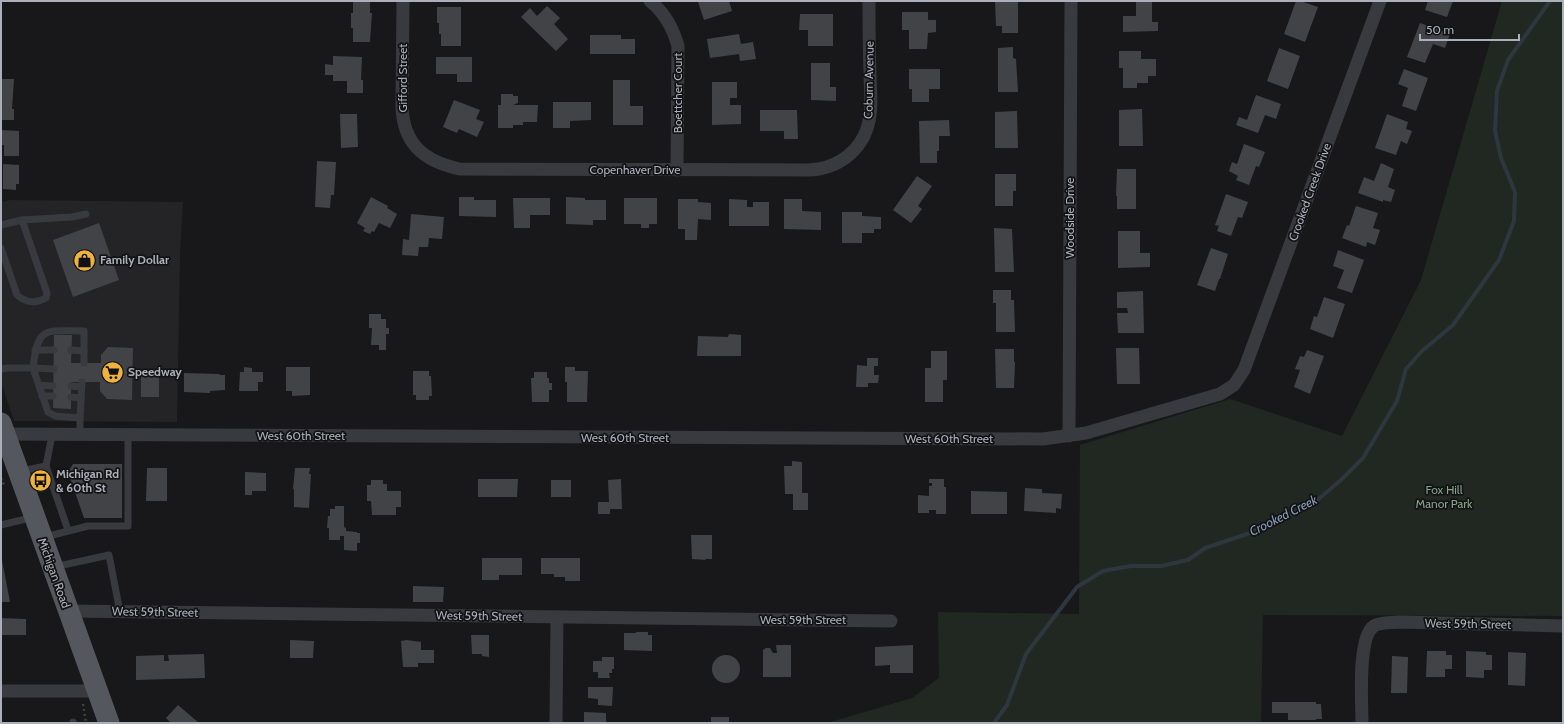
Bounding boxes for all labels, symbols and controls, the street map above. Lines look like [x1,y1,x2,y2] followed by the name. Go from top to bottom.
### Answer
[1420,16,1519,42] scale bar
[1426,22,1454,37] text: 50 m
[860,41,877,119] street label: Coburn Avenue
[395,44,410,112] street label: Gifford Street
[670,53,685,133] street label: Boettcher Court
[1285,141,1334,243] street label: Crooked Creek Drive
[590,162,680,177] street label: Copenhaver Drive
[1062,178,1077,258] street label: Woodside Drive
[72,247,98,273] shop icon: Family Dollar
[100,252,169,267] place label: Family Dollar
[100,359,126,385] supermarket icon: Speedway
[128,364,182,379] place label: Speedway
[257,428,345,443] street label: West 60th Street
[581,430,669,445] street label: West 60th Street
[905,431,993,446] street label: West 60th Street
[56,466,119,495] place label: Michigan Rd & 60th St
[28,468,54,494] bus stop icon: Michigan Rd & 60th St
[1416,482,1473,511] park label: Fox Hill Manor Park
[1246,491,1320,539] water label: Crooked Creek
[35,536,74,610] street label: Michigan Road
[112,603,198,620] street label: West 59th Street
[436,607,522,624] street label: West 59th Street
[760,612,846,627] street label: West 59th Street
[1425,615,1511,632] street label: West 59th Street

